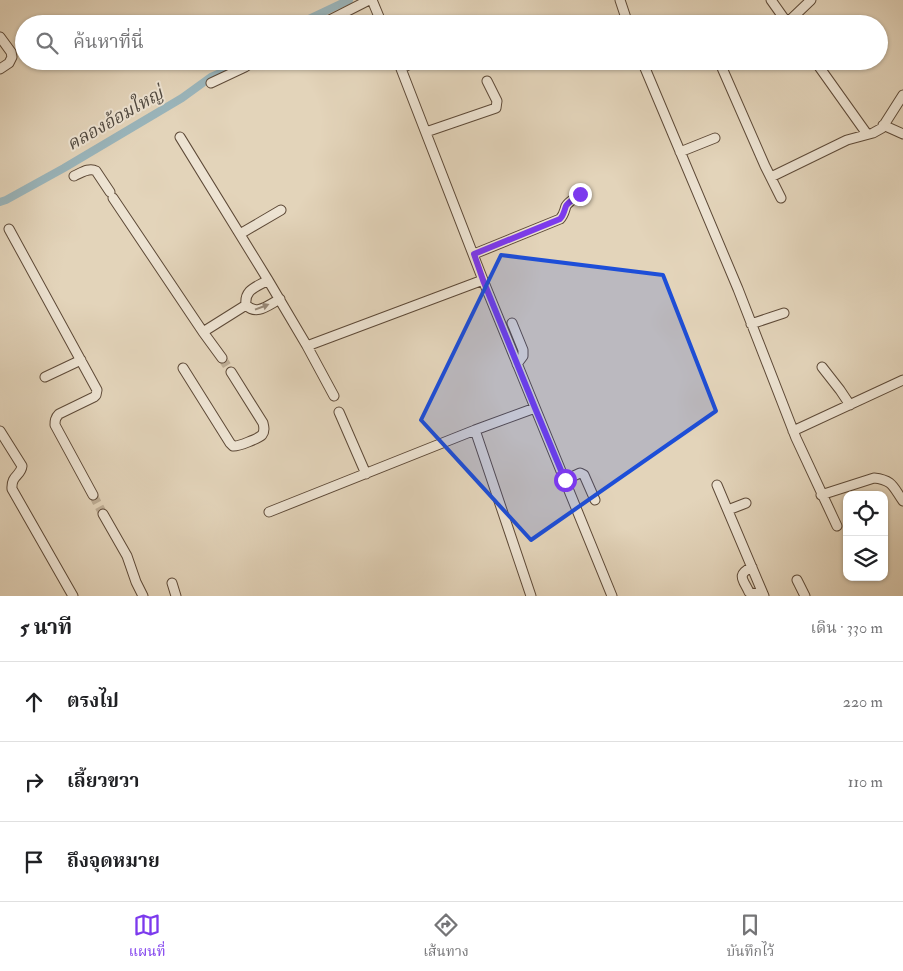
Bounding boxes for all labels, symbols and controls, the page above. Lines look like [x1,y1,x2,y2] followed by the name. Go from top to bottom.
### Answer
[15,15,888,70] search box
[33,29,61,57] icon: search
[73,30,144,54] text: ค้นหาที่นี่
[62,79,170,156] water label: คลองอ้อมใหญ่
[569,183,592,206] route end
[255,303,270,311] one-way arrow
[554,469,577,492] route start
[843,491,888,581] map controls
[843,491,888,536] button: locate
[843,536,888,581] button: layers
[20,614,72,641] text: 5 นาที
[811,618,883,638] text: เดิน · 330 m
[20,688,48,716] icon: ahead
[67,689,119,713] text: ตรงไป
[843,692,883,712] text: 220 m
[20,768,48,796] icon: right
[67,769,139,793] text: เลี้ยวขวา
[848,772,883,792] text: 110 m
[20,848,48,876] icon: arrive
[67,849,160,873] text: ถึงจุดหมาย
[129,911,166,963] tab: แผนที่
[423,911,469,963] tab: เส้นทาง
[726,911,774,963] tab: บันทึกไว้

